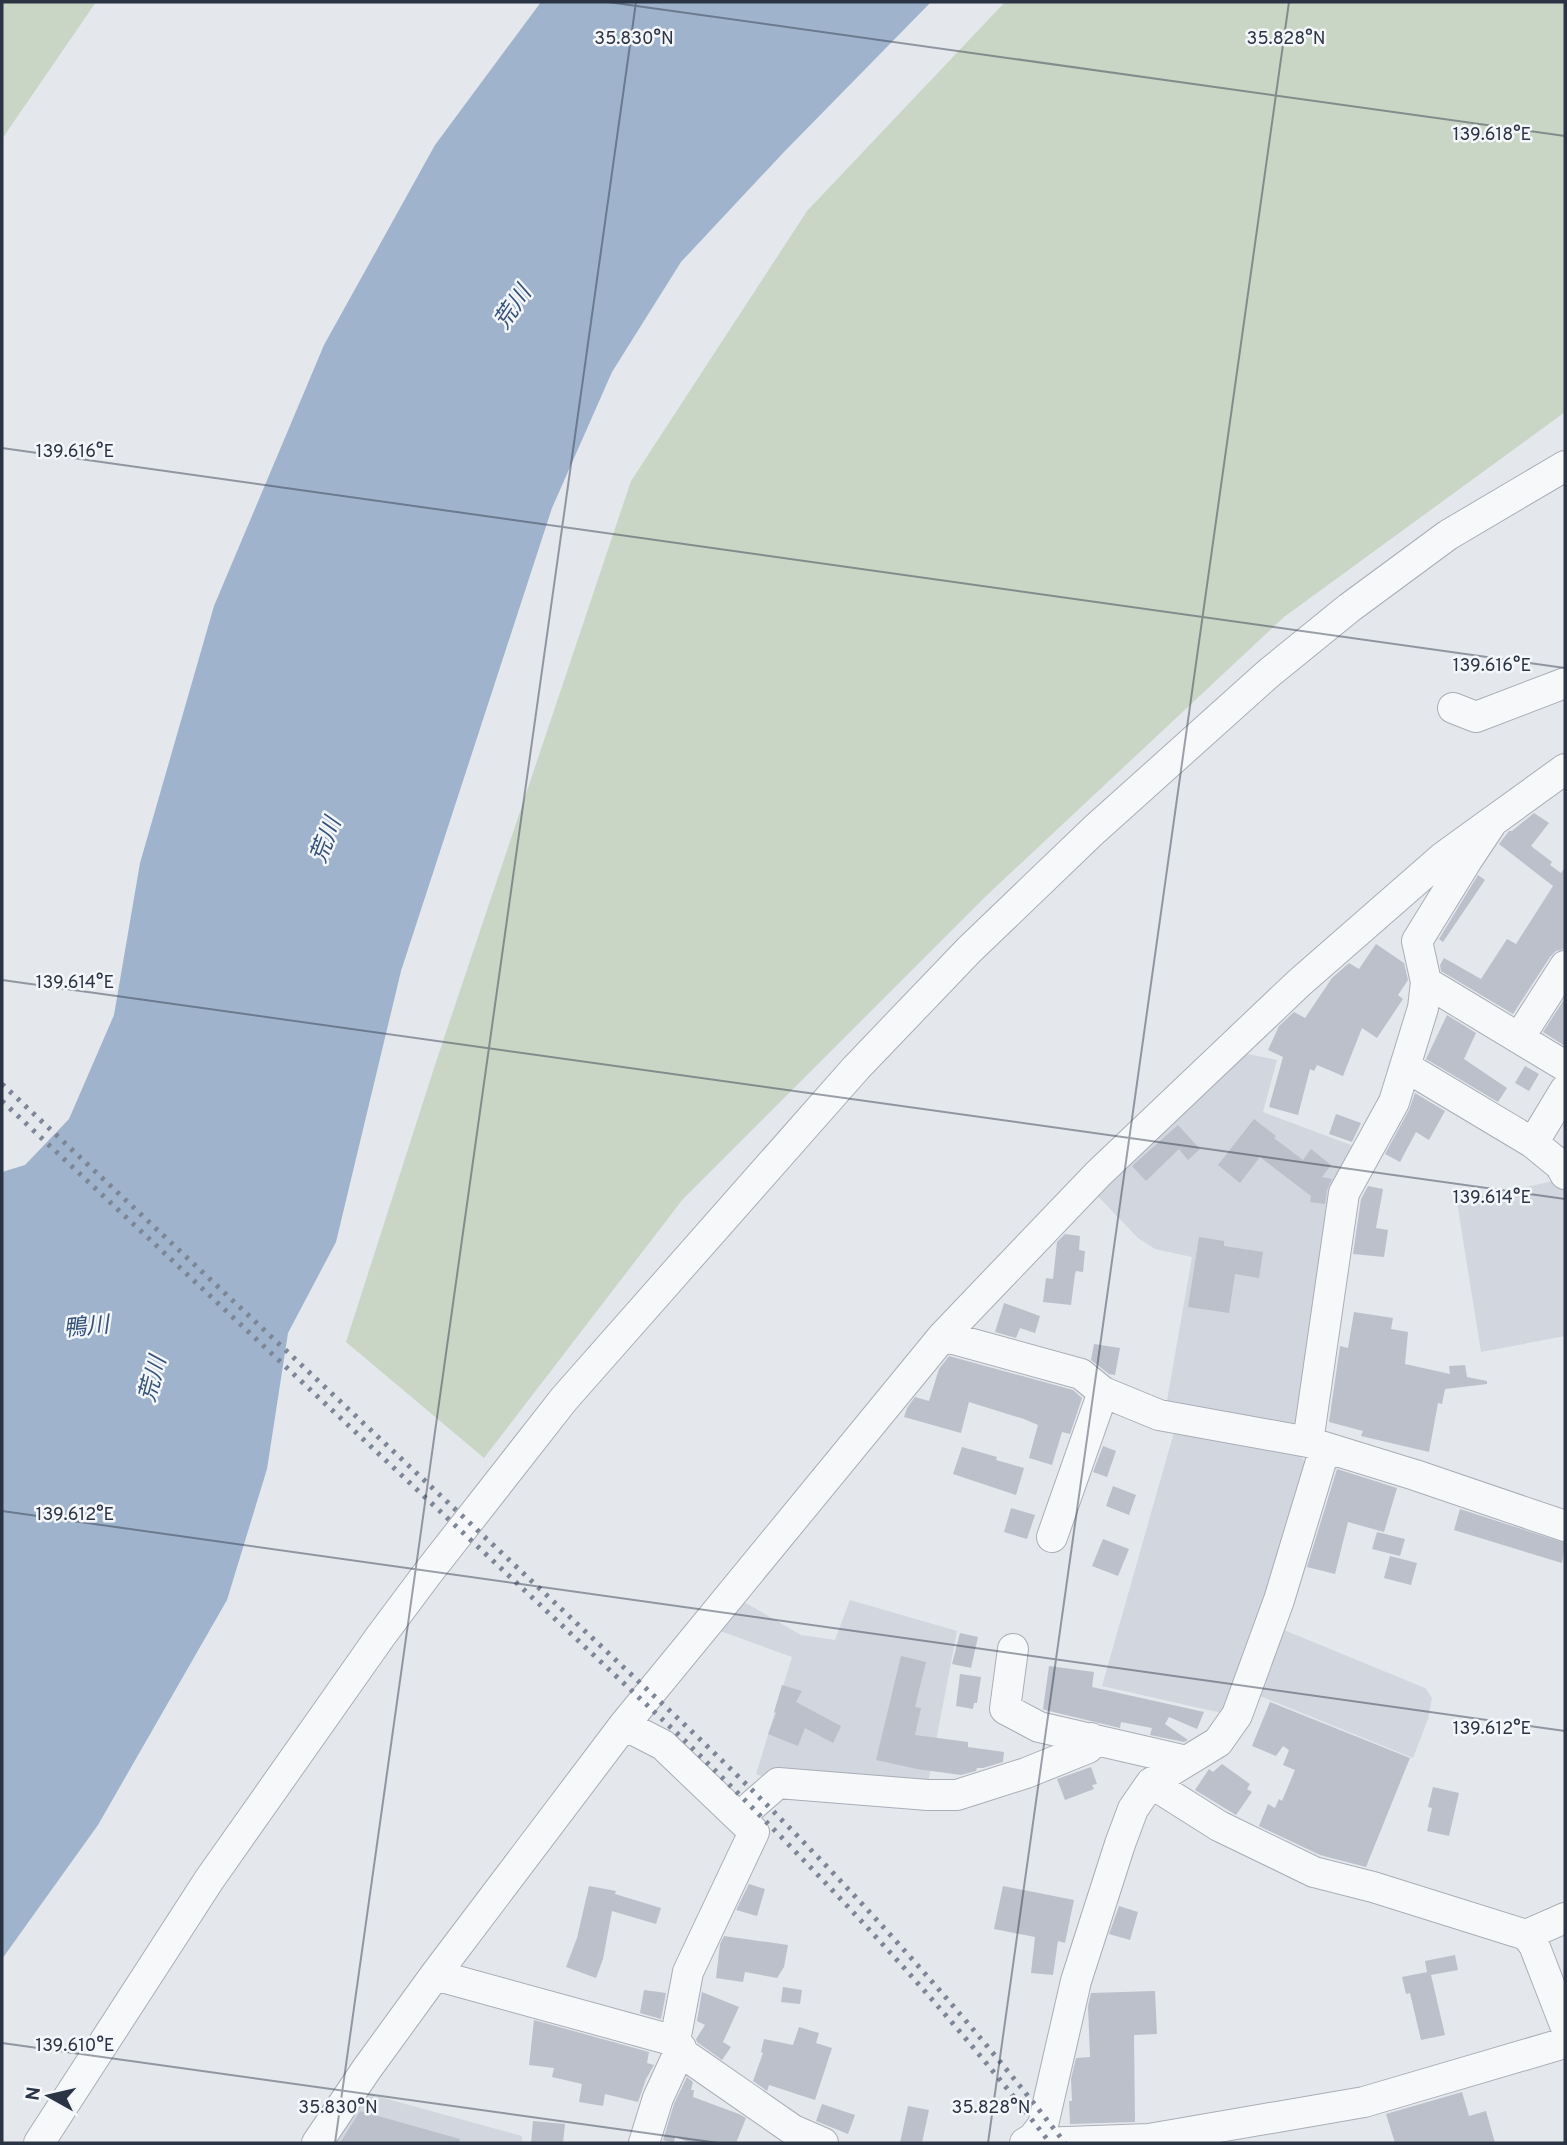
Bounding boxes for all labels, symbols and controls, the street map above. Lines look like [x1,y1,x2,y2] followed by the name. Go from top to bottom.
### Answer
[594,28,674,51] text: 35.830°N
[1247,28,1325,51] text: 35.828°N
[1453,124,1531,147] text: 139.618°E
[489,279,541,336] water label: 荒川
[36,441,114,464] text: 139.616°E
[1453,655,1531,678] text: 139.616°E
[306,811,350,868] water label: 荒川
[36,972,114,995] text: 139.614°E
[1453,1187,1531,1210] text: 139.614°E
[62,1311,114,1345] water label: 鴨川
[134,1351,175,1406] water label: 荒川
[36,1504,114,1527] text: 139.612°E
[1453,1718,1531,1741] text: 139.612°E
[35,2035,115,2058] text: 139.610°E
[14,2061,84,2131] north arrow
[21,2085,47,2102] text: N
[298,2097,378,2120] text: 35.830°N
[952,2097,1030,2120] text: 35.828°N

